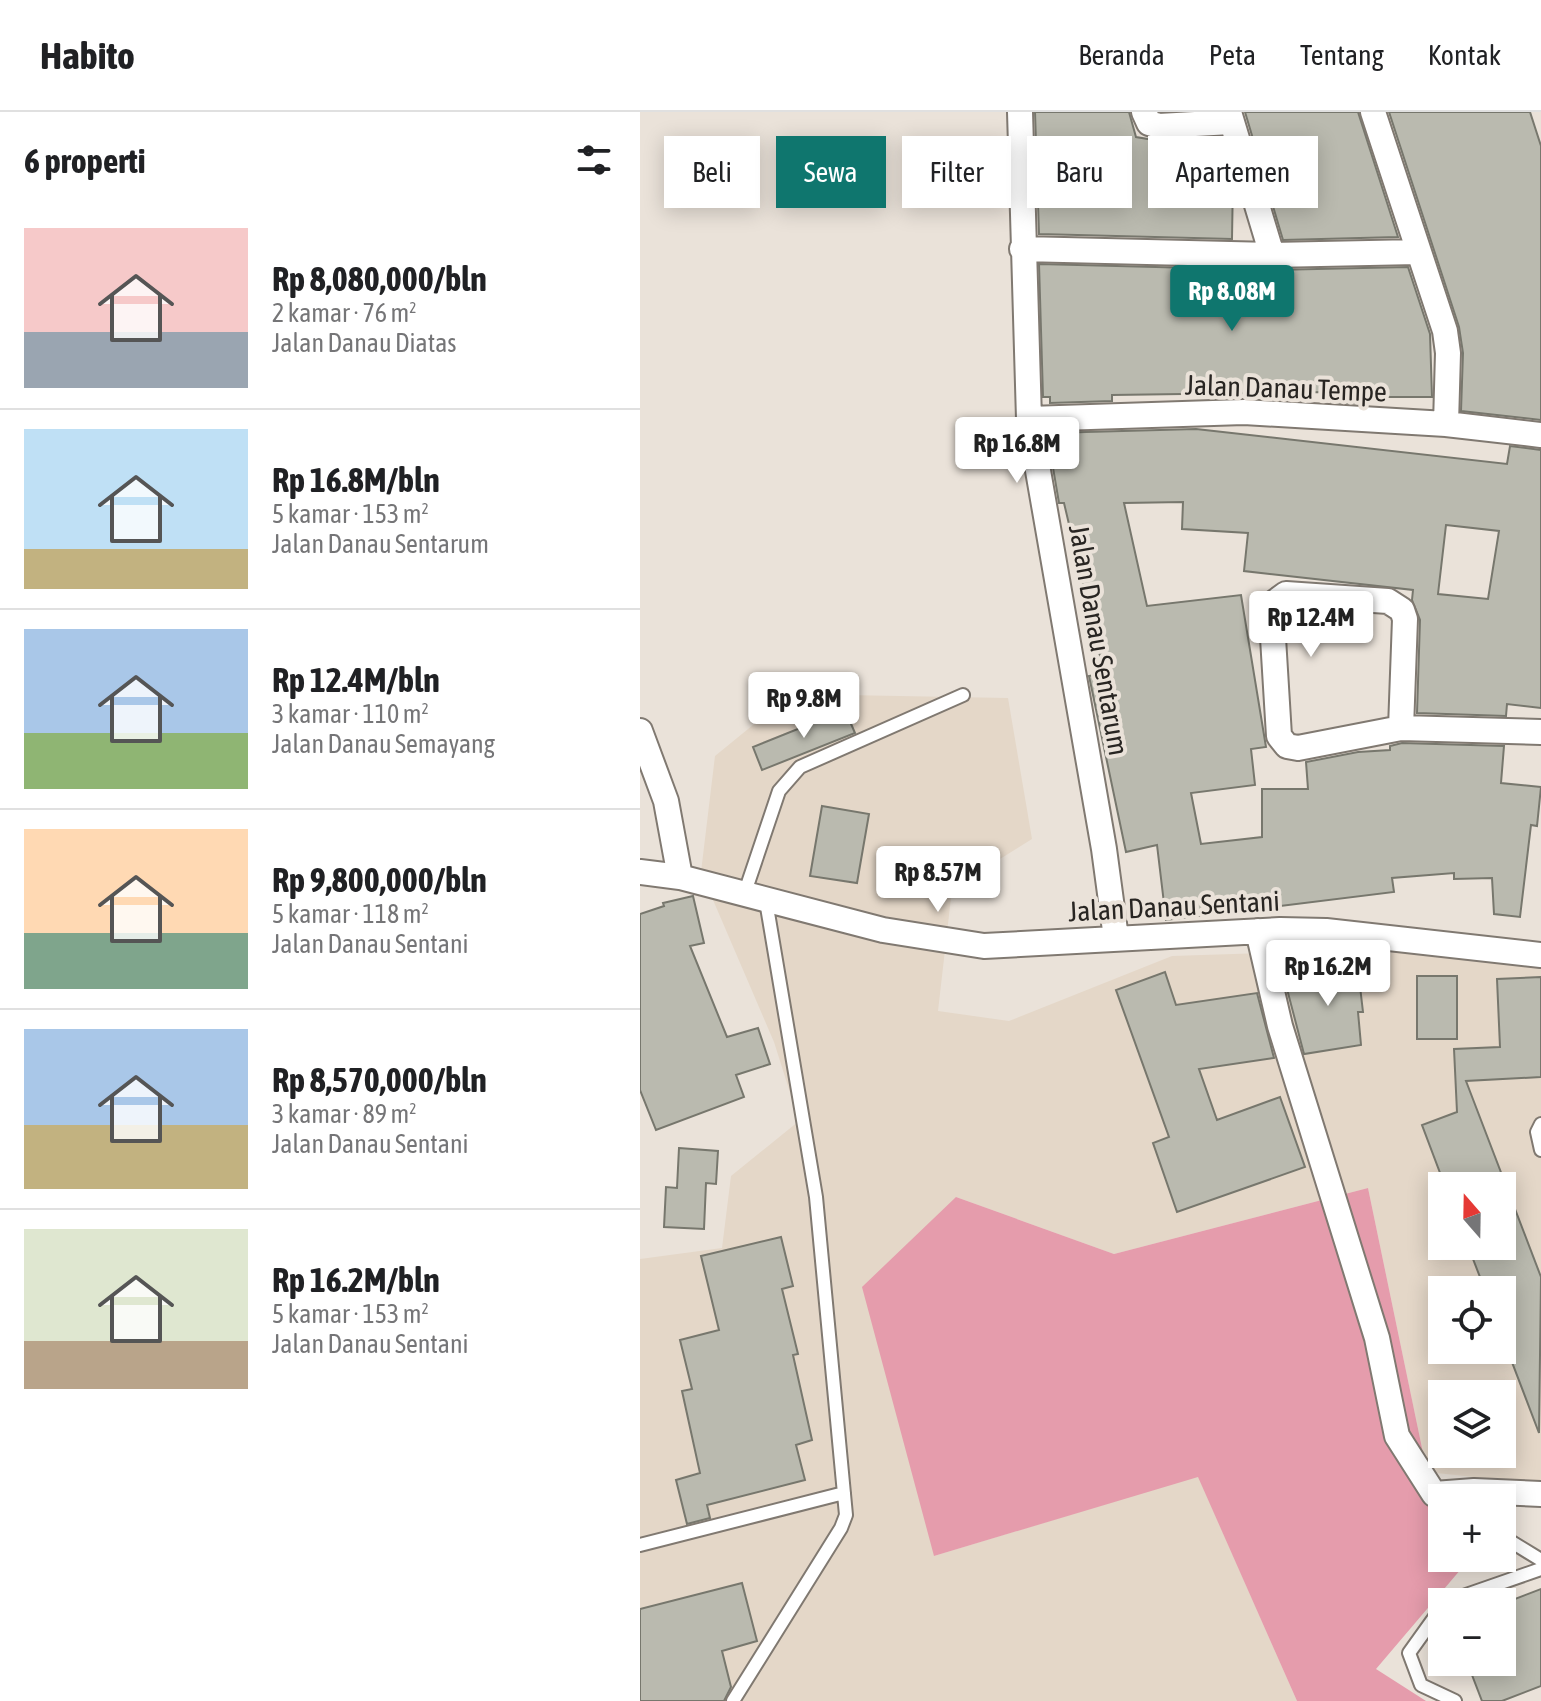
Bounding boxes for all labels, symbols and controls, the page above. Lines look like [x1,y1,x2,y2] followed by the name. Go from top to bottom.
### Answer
[40,34,135,77] text: Habito
[1078,39,1165,71] text: Beranda
[1209,39,1256,71] text: Peta
[1300,39,1384,71] text: Tentang
[1428,39,1501,71] text: Kontak
[664,136,760,208] chip: Beli
[776,136,886,208] chip: Sewa
[902,136,1011,208] chip: Filter
[1027,136,1132,208] chip: Baru
[1148,136,1318,208] chip: Apartemen
[572,138,616,182] icon: filters
[24,141,146,180] text: 6 properti
[272,259,487,298] text: Rp 8,080,000/bln
[88,260,184,356] icon: home
[1149,265,1315,333] pin: Rp 8.08M
[1188,276,1276,306] text: Rp 8.08M
[272,298,416,328] text: 2 kamar · 76 m²
[272,328,456,358] text: Jalan Danau Diatas
[1185,368,1387,408] street label: Jalan Danau Tempe
[934,417,1100,485] pin: Rp 16.8M
[973,428,1061,458] text: Rp 16.8M
[272,460,440,499] text: Rp 16.8M/bln
[88,461,184,557] icon: home
[272,499,429,529] text: 5 kamar · 153 m²
[1063,522,1135,758] street label: Jalan Danau Sentarum
[272,529,489,559] text: Jalan Danau Sentarum
[1228,591,1394,659] pin: Rp 12.4M
[1267,602,1355,632] text: Rp 12.4M
[272,660,440,699] text: Rp 12.4M/bln
[88,661,184,757] icon: home
[730,672,878,740] pin: Rp 9.8M
[766,683,842,713] text: Rp 9.8M
[272,699,429,729] text: 3 kamar · 110 m²
[272,729,495,759] text: Jalan Danau Semayang
[855,846,1021,914] pin: Rp 8.57M
[894,857,982,887] text: Rp 8.57M
[272,860,487,899] text: Rp 9,800,000/bln
[88,861,184,957] icon: home
[1067,884,1281,928] street label: Jalan Danau Sentani
[272,899,429,929] text: 5 kamar · 118 m²
[272,929,469,959] text: Jalan Danau Sentani
[1245,940,1411,1008] pin: Rp 16.2M
[1284,951,1372,981] text: Rp 16.2M
[272,1060,487,1099] text: Rp 8,570,000/bln
[88,1061,184,1157] icon: home
[272,1099,416,1129] text: 3 kamar · 89 m²
[272,1129,469,1159] text: Jalan Danau Sentani
[1428,1172,1516,1260] north arrow
[1428,1172,1516,1676] map controls
[272,1260,440,1299] text: Rp 16.2M/bln
[88,1261,184,1357] icon: home
[1428,1276,1516,1364] button: locate
[272,1299,429,1329] text: 5 kamar · 153 m²
[272,1329,469,1359] text: Jalan Danau Sentani
[1428,1380,1516,1468] button: layers
[1428,1484,1516,1572] button: +
[1428,1588,1516,1676] button: −

